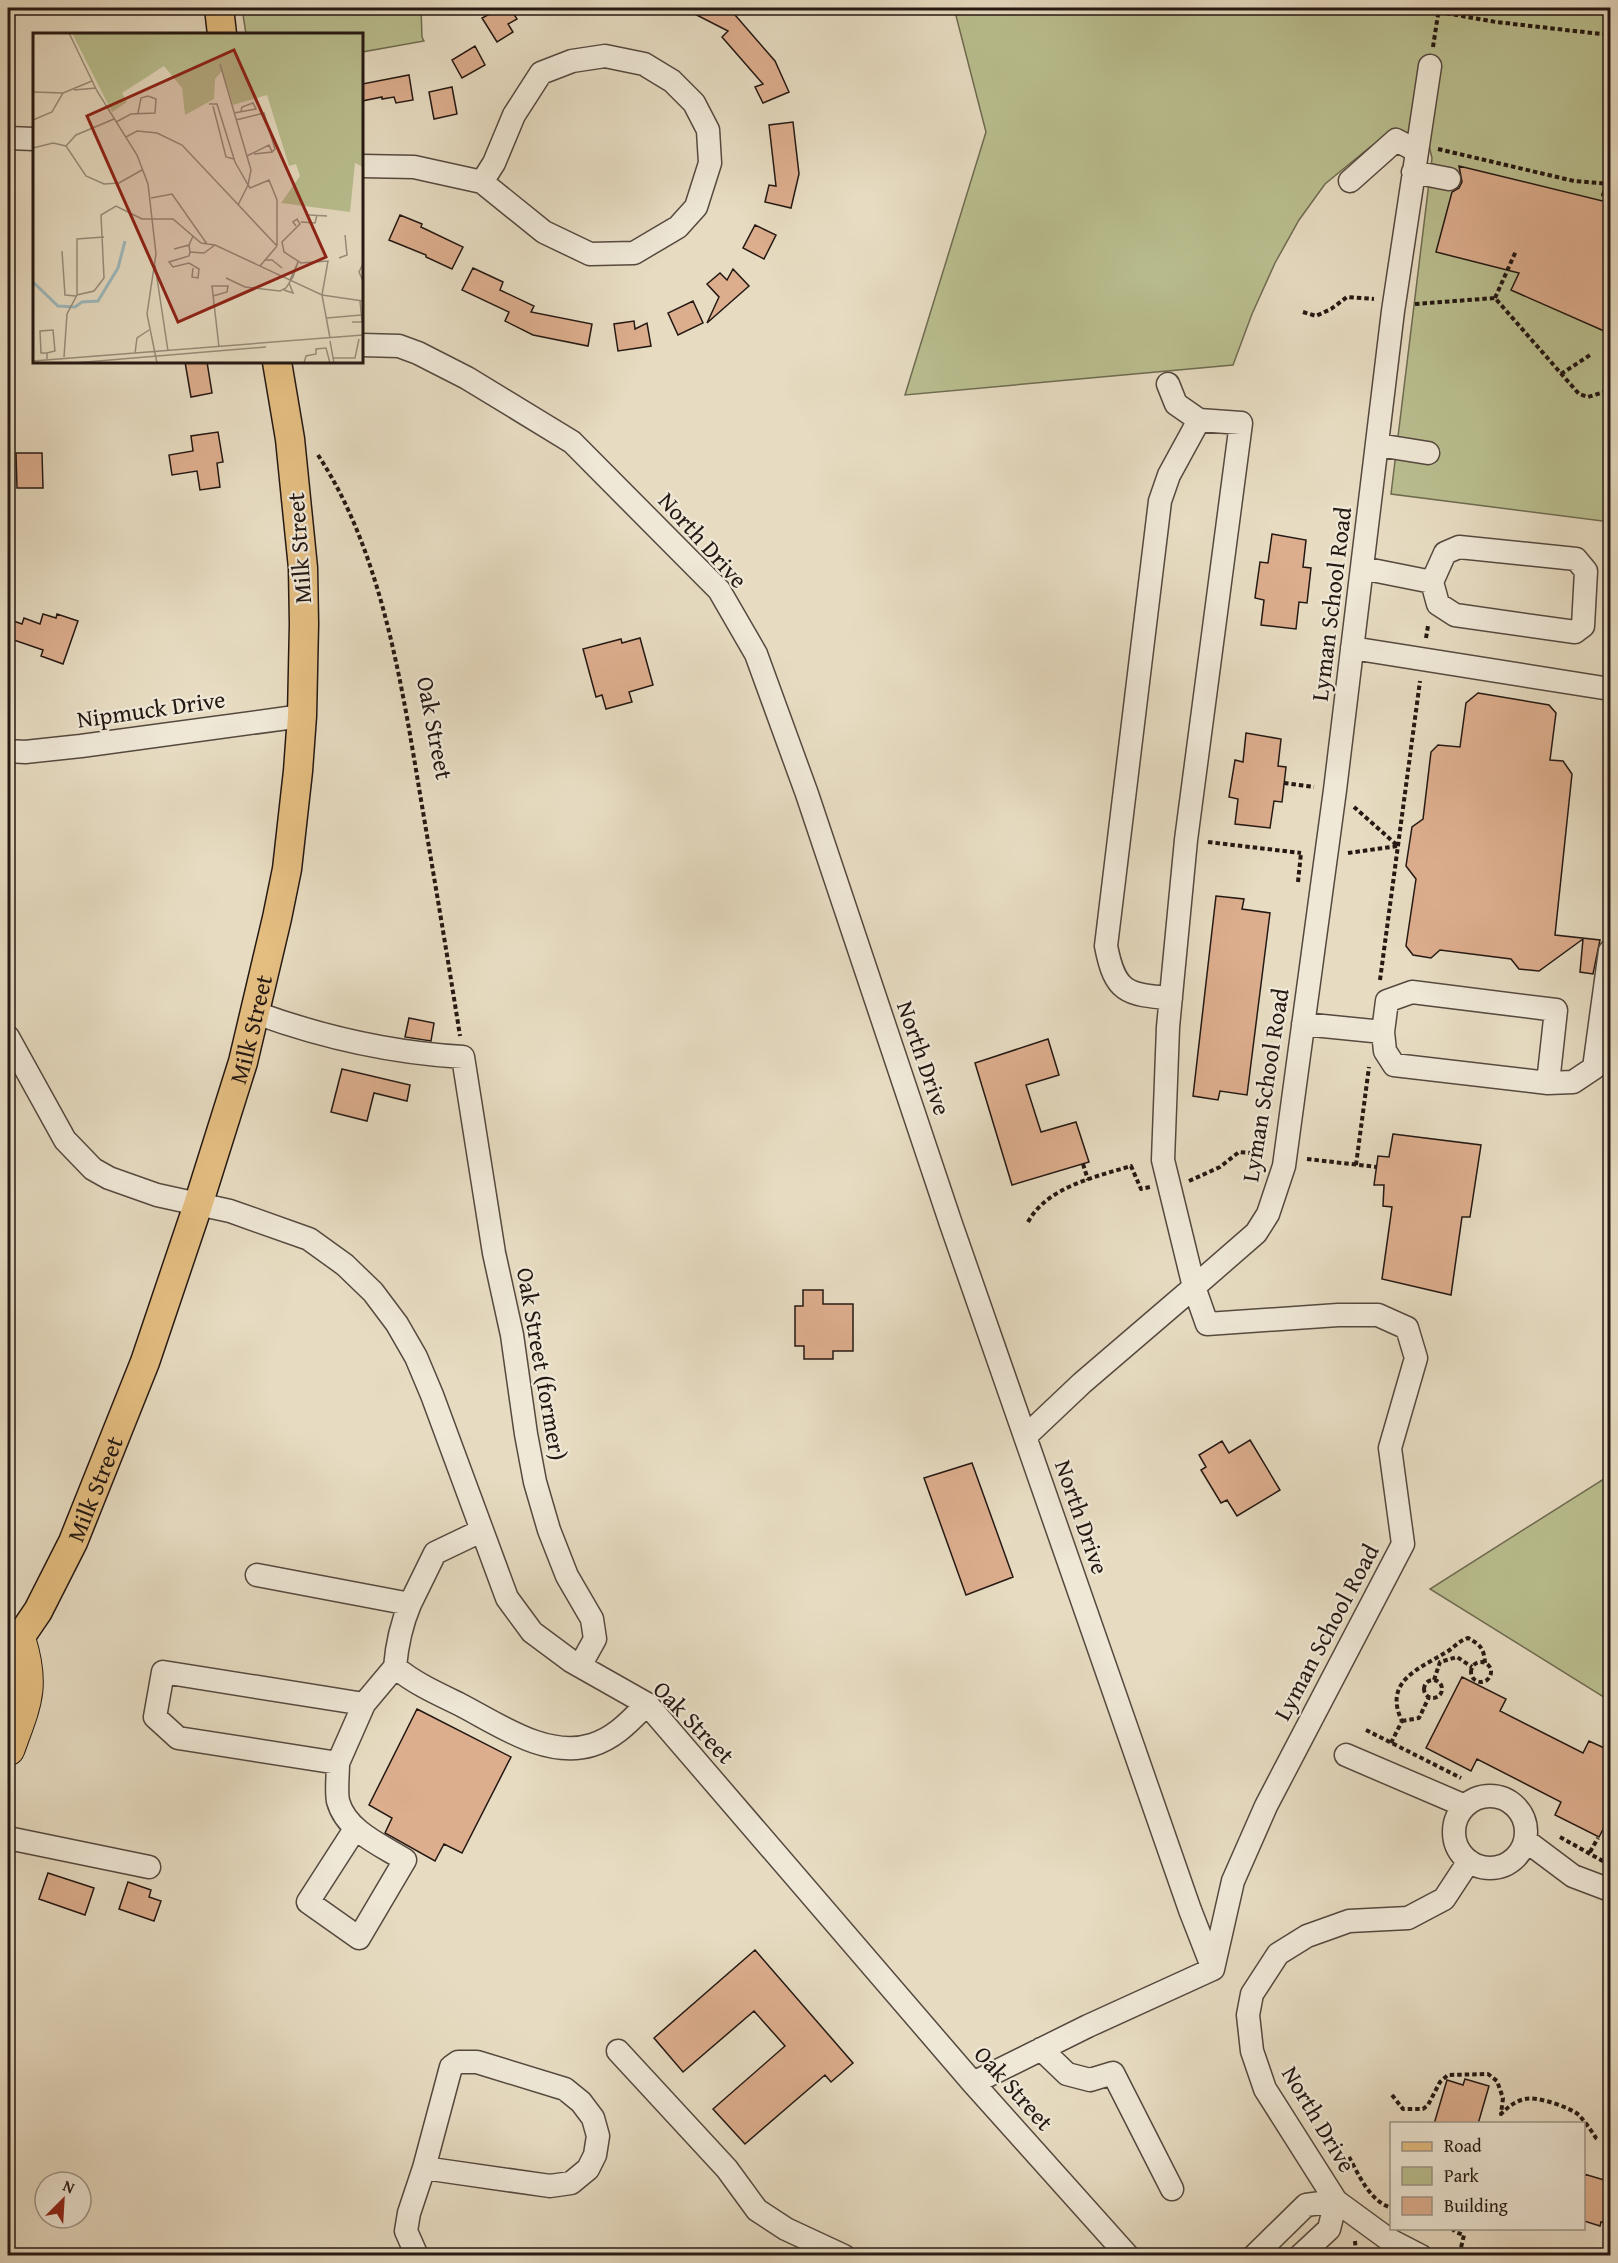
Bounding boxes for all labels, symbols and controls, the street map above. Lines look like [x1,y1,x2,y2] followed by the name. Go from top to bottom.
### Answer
[33,33,363,363] inset map
[650,484,756,596] street label: North Drive
[278,491,320,605] street label: Milk Street
[1302,505,1360,703] street label: Lyman School Road
[408,674,462,783] street label: Oak Street
[75,681,227,737] street label: Nipmuck Drive
[220,970,281,1088] street label: Milk Street
[1232,985,1298,1184] street label: Lyman School Road
[888,996,960,1120] street label: North Drive
[508,1265,576,1463] street label: Oak Street (former)
[57,1430,131,1547] street label: Milk Street
[1046,1455,1118,1579] street label: North Drive
[1265,1537,1387,1727] street label: Lyman School Road
[645,1672,743,1772] street label: Oak Street
[966,2038,1062,2139] street label: Oak Street
[1273,2059,1365,2179] street label: North Drive
[1390,2122,1585,2230] legend
[1444,2132,1482,2159] text: Road
[1444,2162,1480,2189] text: Park
[33,2170,93,2230] north arrow
[59,2173,79,2200] text: N
[1444,2192,1508,2219] text: Building

